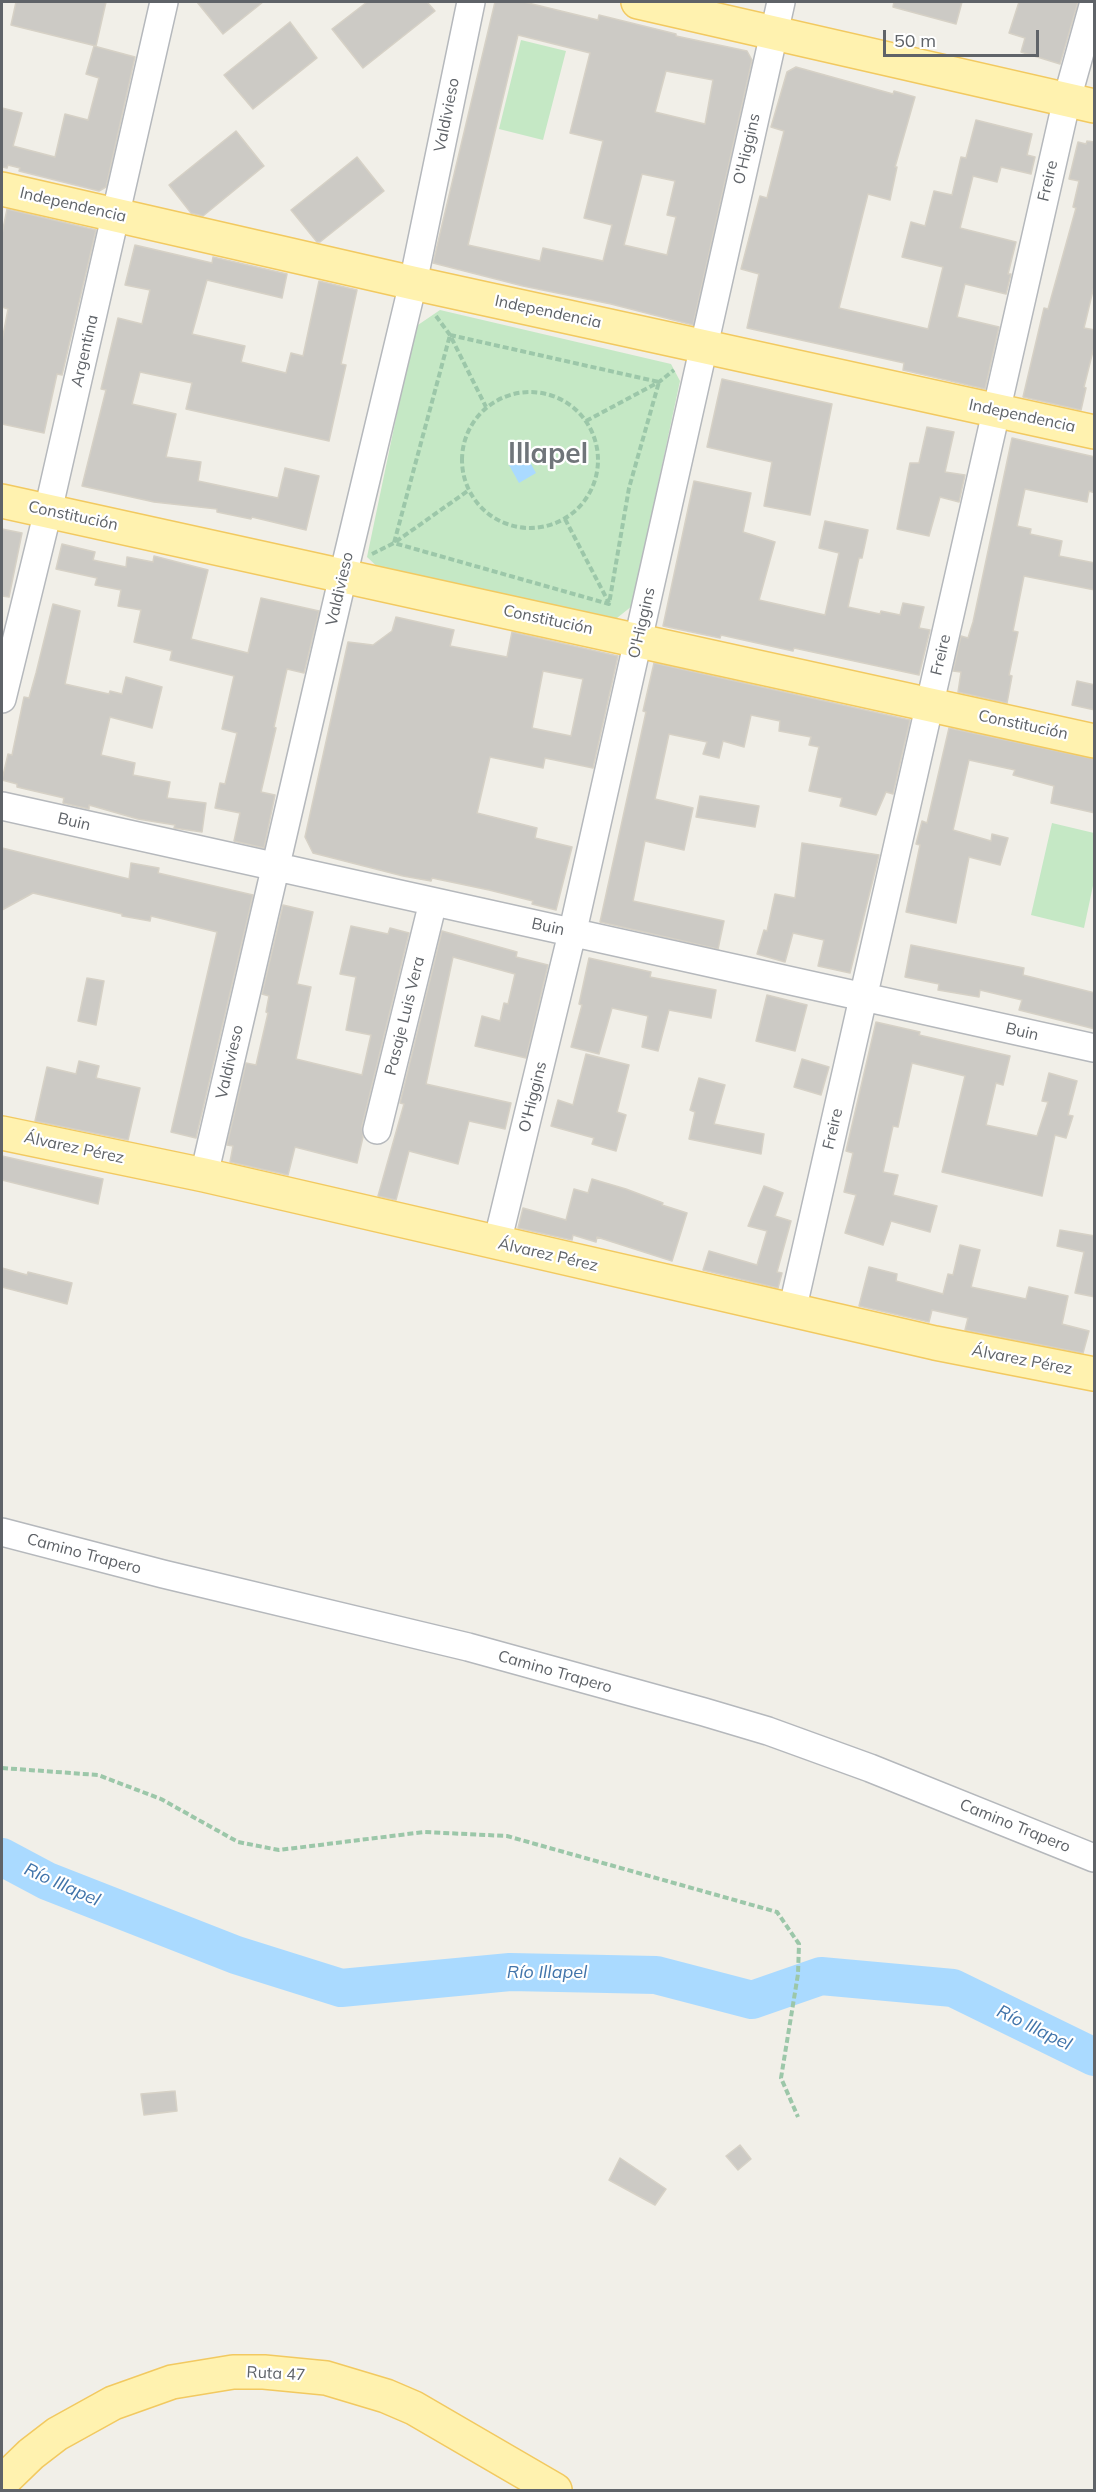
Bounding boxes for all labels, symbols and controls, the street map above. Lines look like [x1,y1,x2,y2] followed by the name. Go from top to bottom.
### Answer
[886,18,1042,56] scale bar
[894,29,936,52] text: 50 m
[430,76,464,154] street label: Valdivieso
[730,112,764,186] street label: O'Higgins
[1034,159,1062,203] street label: Freire
[18,183,128,227] street label: Independencia
[493,291,603,333] street label: Independencia
[67,313,103,389] street label: Argentina
[967,395,1077,437] street label: Independencia
[508,438,588,472] district label: Illapel
[26,497,120,535] street label: Constitución
[322,550,358,628] street label: Valdivieso
[625,586,659,660] street label: O'Higgins
[501,601,595,639] street label: Constitución
[927,633,955,677] street label: Freire
[976,706,1070,744] street label: Constitución
[56,809,92,835] street label: Buin
[530,914,566,940] street label: Buin
[381,955,429,1077] street label: Pasaje Luis Vera
[1004,1019,1040,1045] street label: Buin
[212,1023,248,1101] street label: Valdivieso
[515,1060,551,1134] street label: O'Higgins
[819,1107,847,1151] street label: Freire
[22,1128,126,1168] street label: Álvarez Pérez
[496,1234,600,1276] street label: Álvarez Pérez
[970,1341,1074,1379] street label: Álvarez Pérez
[25,1529,143,1579] street label: Camino Trapero
[496,1647,614,1697] street label: Camino Trapero
[957,1795,1073,1857] street label: Camino Trapero
[21,1859,103,1911] water label: Río Illapel
[507,1962,587,1984] water label: Río Illapel
[993,2001,1075,2055] water label: Río Illapel
[246,2363,306,2385] street label: Ruta 47

